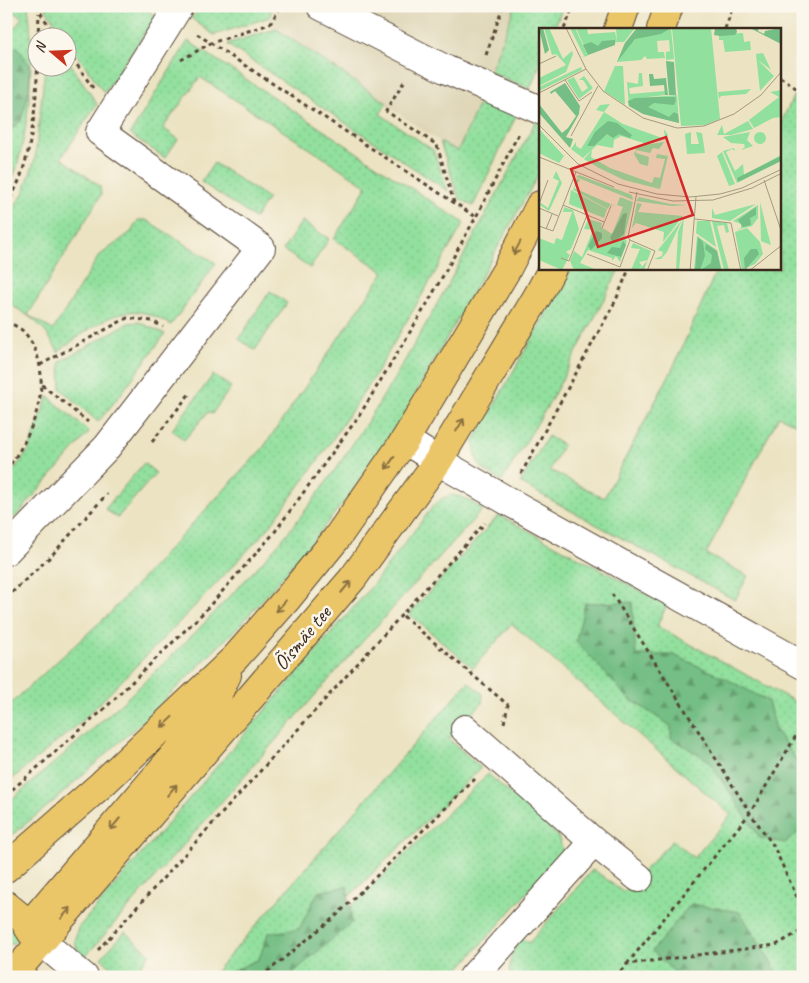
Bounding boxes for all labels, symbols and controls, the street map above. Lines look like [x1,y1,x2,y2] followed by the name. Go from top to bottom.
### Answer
[28,28,78,78] north arrow
[539,28,782,270] inset map
[31,39,50,55] text: N
[512,240,522,255] one-way arrow
[455,419,465,433] one-way arrow
[385,456,395,470] one-way arrow
[340,580,351,593] one-way arrow
[268,600,337,675] street label: Õismäe tee
[275,600,287,613] one-way arrow
[161,716,174,728] one-way arrow
[167,784,178,797] one-way arrow
[110,817,121,830] one-way arrow
[61,907,72,920] one-way arrow

